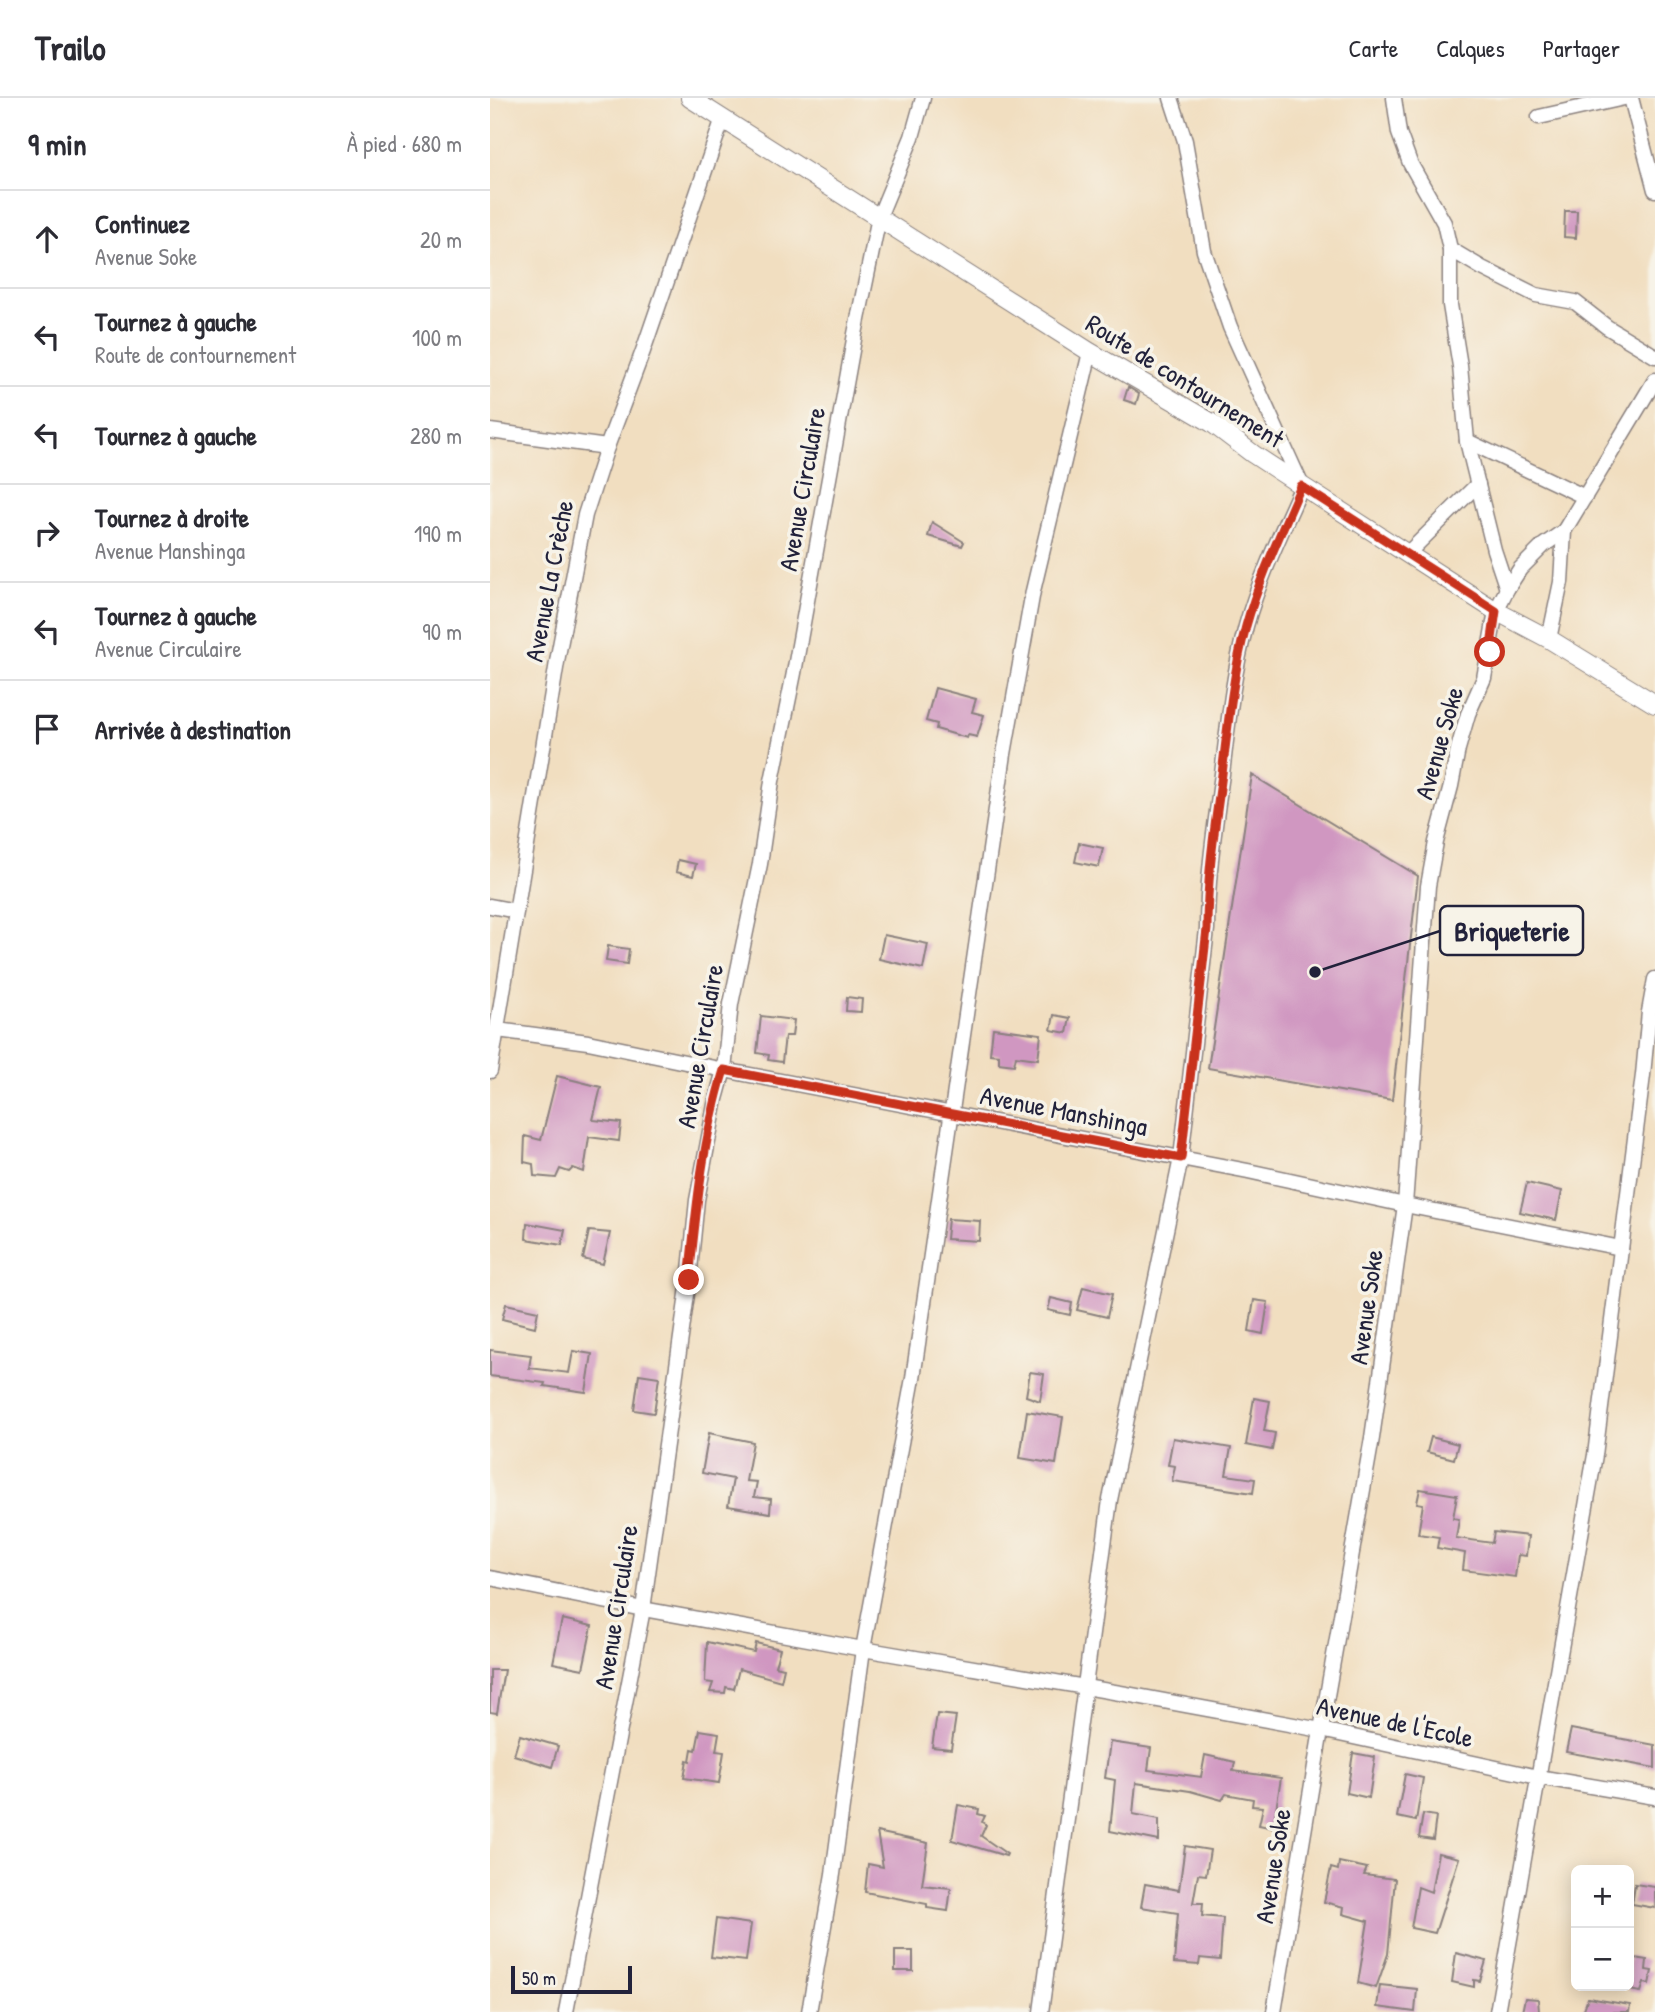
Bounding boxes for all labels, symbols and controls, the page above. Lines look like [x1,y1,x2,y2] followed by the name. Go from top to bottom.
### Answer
[35,26,106,70] text: Trailo
[1349,32,1398,64] text: Carte
[1436,32,1505,64] text: Calques
[1543,32,1620,64] text: Partager
[28,124,87,164] text: 9 min
[347,128,462,159] text: À pied · 680 m
[95,206,190,241] text: Continuez
[28,220,66,258] icon: ahead
[420,224,462,255] text: 20 m
[95,241,197,272] text: Avenue Soke
[95,304,257,339] text: Tournez à gauche
[1080,305,1292,456] street label: Route de contournement
[28,318,66,356] icon: left
[412,322,462,353] text: 100 m
[95,339,296,370] text: Route de contournement
[770,404,833,574] street label: Avenue Circulaire
[28,416,66,454] icon: left
[95,418,257,453] text: Tournez à gauche
[410,420,462,451] text: 280 m
[516,497,581,665] street label: Avenue La Crèche
[95,500,249,535] text: Tournez à droite
[28,514,66,552] icon: right
[414,518,462,549] text: 190 m
[95,535,245,566] text: Avenue Manshinga
[95,598,257,633] text: Tournez à gauche
[28,612,66,650] icon: left
[422,616,462,647] text: 90 m
[95,633,242,664] text: Avenue Circulaire
[1474,636,1505,667] route start
[1406,683,1471,803] street label: Avenue Soke
[28,710,66,748] icon: arrive
[95,712,291,747] text: Arrivée à destination
[1440,906,1583,955] callout: Briqueterie
[1454,912,1571,951] text: Briqueterie
[668,961,731,1131] street label: Avenue Circulaire
[978,1077,1151,1144] street label: Avenue Manshinga
[1340,1247,1391,1367] street label: Avenue Soke
[673,1264,704,1295] route end
[585,1522,646,1692] street label: Avenue Circulaire
[1314,1688,1476,1755] street label: Avenue de l'Ecole
[1246,1806,1299,1926] street label: Avenue Soke
[1571,1865,1634,1991] map controls
[1571,1865,1634,1928] button: +
[1571,1928,1634,1991] button: −
[511,1963,632,1995] scale bar
[522,1965,556,1991] text: 50 m

